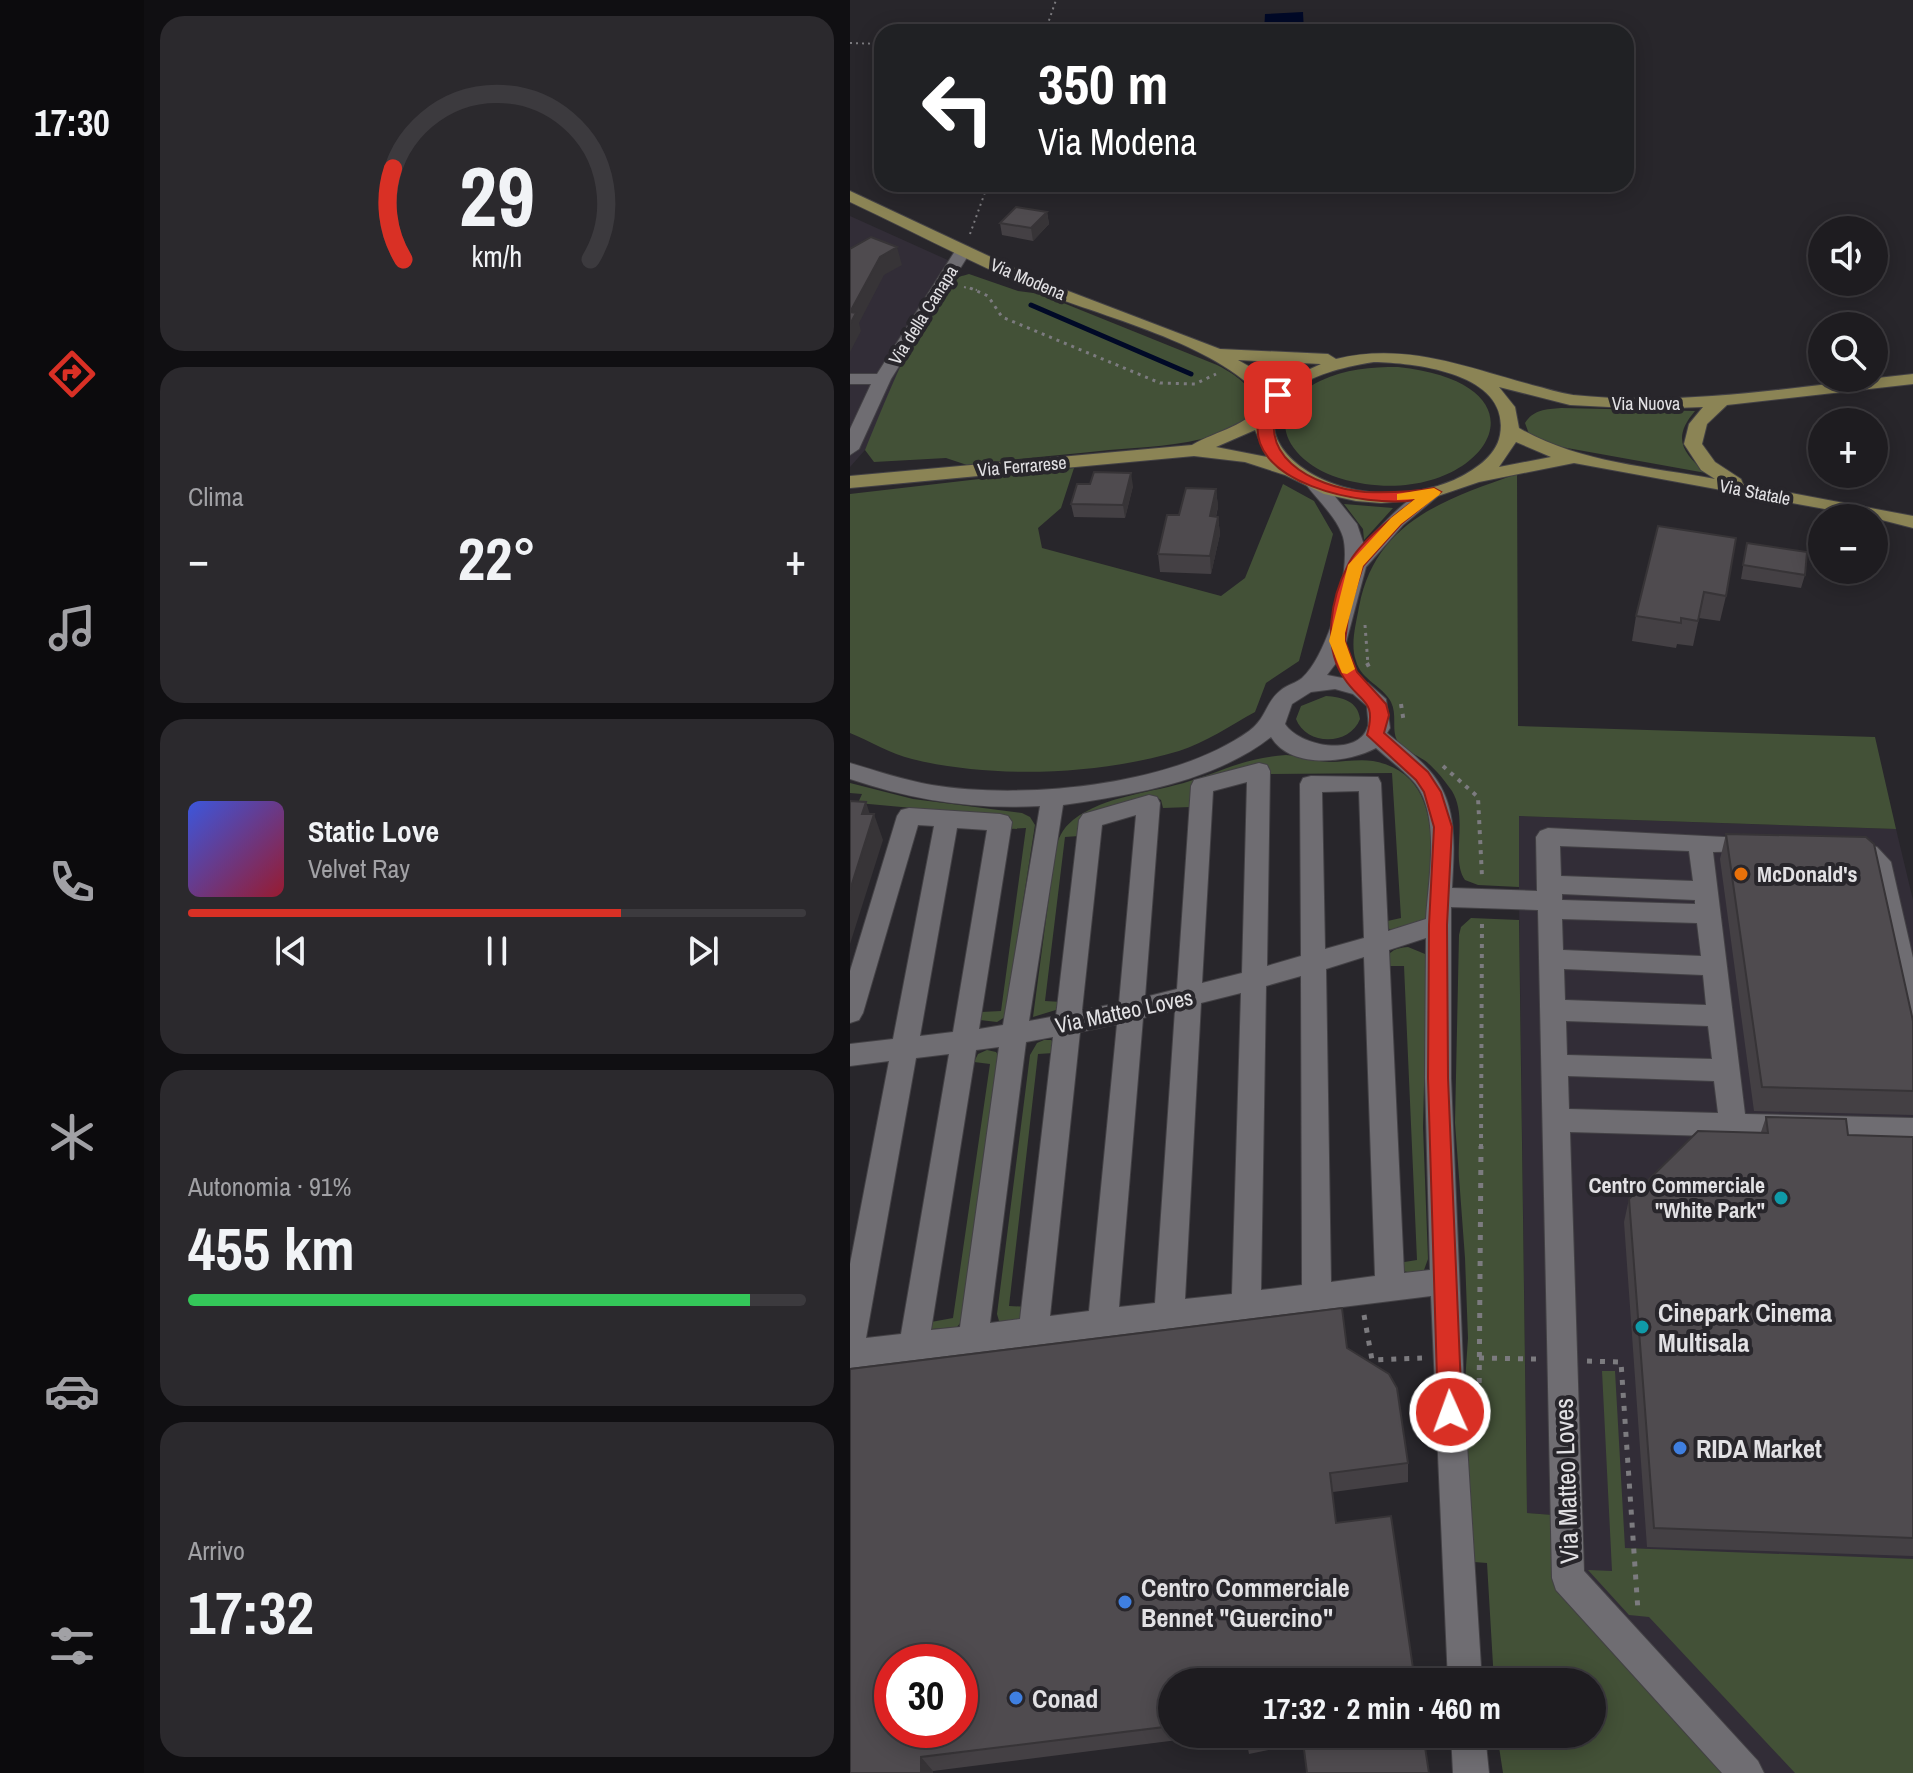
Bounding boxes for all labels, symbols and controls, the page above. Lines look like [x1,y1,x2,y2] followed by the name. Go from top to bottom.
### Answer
[1038,46,1168,121] text: 350 m
[906,56,1010,160] icon: left
[34,99,110,147] text: 17:30
[1038,118,1197,166] text: Via Modena
[459,139,535,251] text: 29
[1808,216,1888,584] map controls
[1808,216,1888,296] button: sound
[472,237,522,276] text: km/h
[987,252,1069,306] street label: Via Modena
[882,260,964,370] street label: Via della Canapa
[1808,312,1888,392] button: search
[44,346,100,402] icon: directions
[1244,361,1312,429] pin
[1256,373,1300,417] icon: arrive
[1612,391,1680,416] street label: Via Nuova
[1808,408,1888,488] button: +
[976,450,1068,482] street label: Via Ferrarese
[1717,473,1793,511] street label: Via Statale
[188,479,244,514] text: Clima
[1808,504,1888,584] button: −
[458,518,536,599] text: 22°
[188,529,209,589] text: −
[785,529,806,589] text: +
[44,600,100,656] icon: music
[308,811,439,851] text: Static Love
[308,851,410,886] text: Velvet Ray
[44,854,100,910] icon: phone
[1757,859,1858,889] place label: McDonald's
[1732,865,1750,883] marker: McDonald's
[269,929,313,973] icon: previous
[475,929,519,973] icon: pause
[681,929,725,973] icon: next
[1052,982,1196,1040] street label: Via Matteo Loves
[44,1109,100,1165] icon: climate
[188,1169,352,1204] text: Autonomia · 91%
[1589,1170,1765,1225] place label: Centro Commerciale "White Park"
[1772,1189,1790,1207] marker: Centro Commerciale "White Park"
[188,1208,355,1289] text: 455 km
[1658,1295,1832,1360] place label: Cinepark Cinema Multisala
[1633,1318,1651,1336] marker: Cinepark Cinema Multisala
[44,1363,100,1419] icon: car
[1408,1370,1492,1454] position arrow
[1546,1398,1586,1564] street label: Via Matteo Loves
[1696,1431,1822,1466] place label: RIDA Market
[1671,1439,1689,1457] marker: RIDA Market
[188,1533,245,1568] text: Arrivo
[1141,1570,1350,1635] place label: Centro Commerciale Bennet "Guercino"
[188,1572,314,1653] text: 17:32
[1116,1593,1134,1611] marker: Centro Commerciale Bennet "Guercino"
[44,1618,100,1674] icon: filters
[874,1644,978,1748] speed limit sign: 30
[1032,1681,1098,1716] place label: Conad
[1263,1688,1501,1728] text: 17:32 · 2 min · 460 m
[1007,1689,1025,1707] marker: Conad

